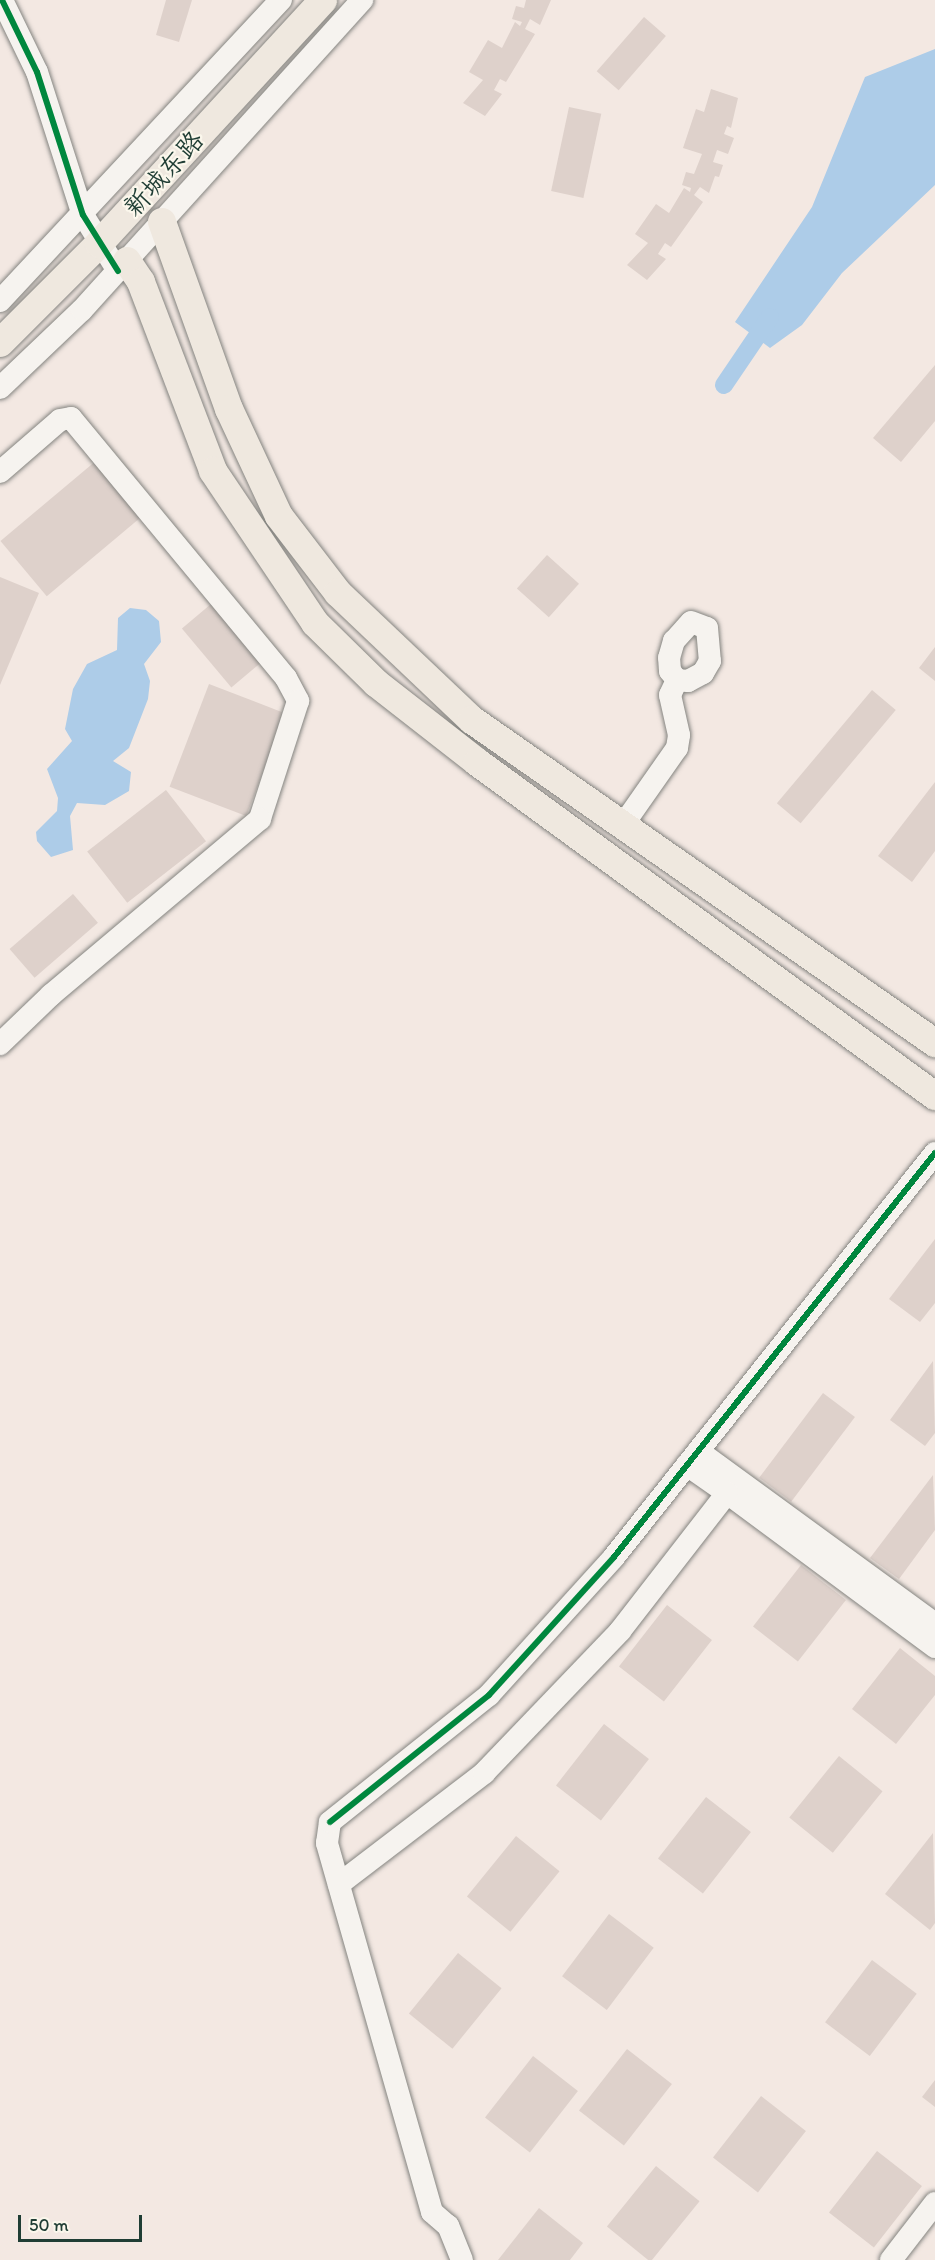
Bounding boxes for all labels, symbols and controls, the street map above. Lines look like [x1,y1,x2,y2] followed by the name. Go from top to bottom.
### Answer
[118,125,210,223] street label: 新城东路
[21,2203,146,2241] scale bar
[29,2214,69,2236] text: 50 m

